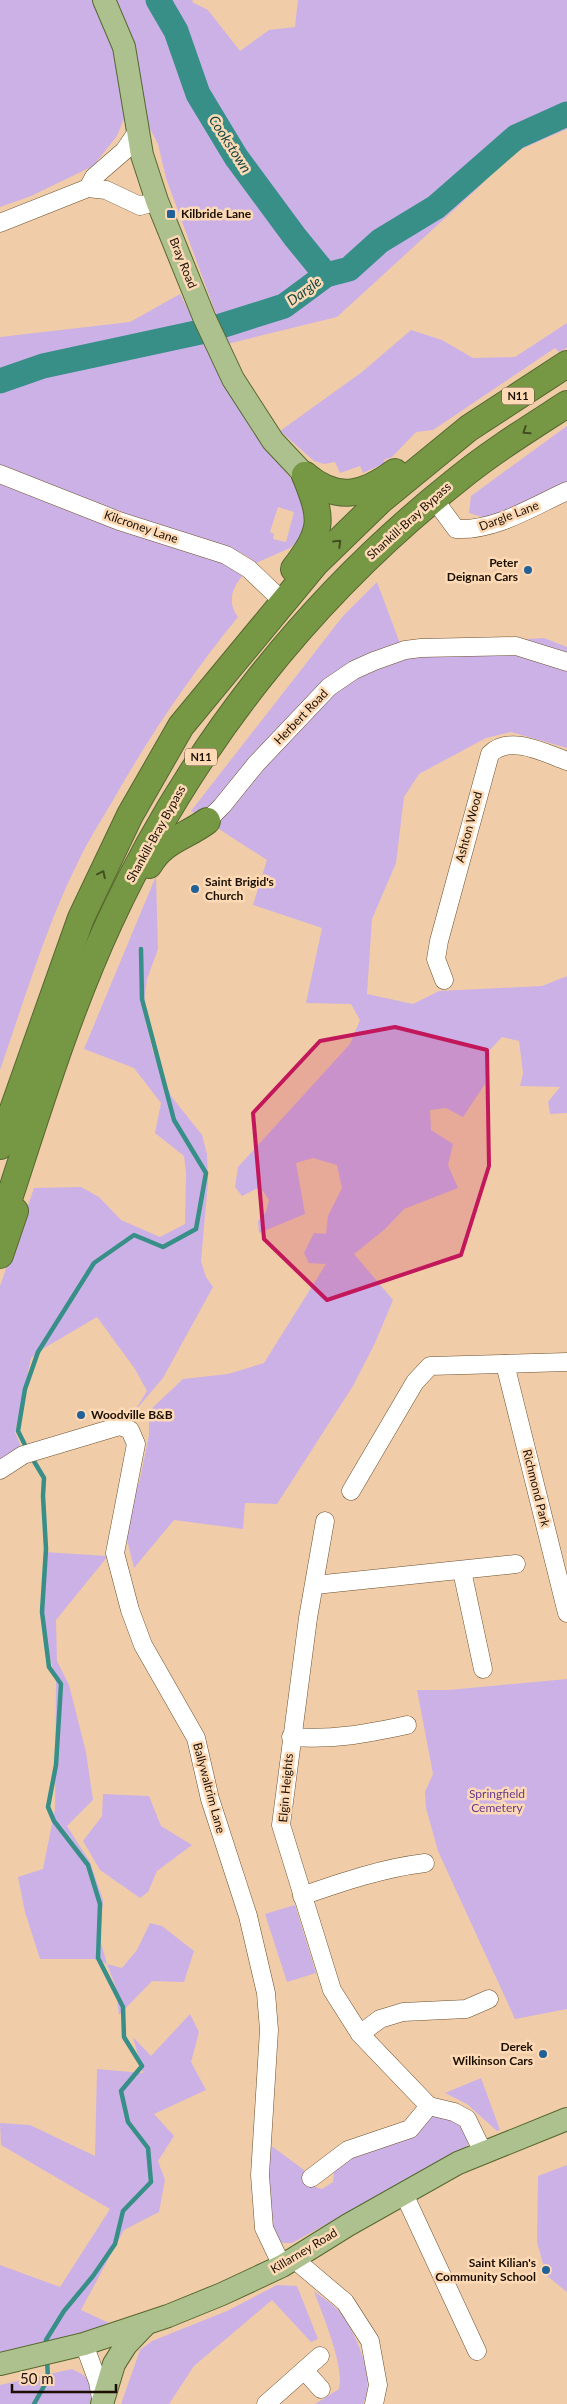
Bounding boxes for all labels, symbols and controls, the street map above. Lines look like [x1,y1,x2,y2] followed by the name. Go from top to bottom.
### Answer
[206,112,255,176] water label: Cookstown
[181,206,252,221] place label: Kilbride Lane
[165,208,177,220] marker: Kilbride Lane
[167,235,200,290] street label: Bray Road
[283,272,324,309] water label: Dargle
[502,388,534,404] road number: N11
[522,424,531,434] one-way arrow
[363,479,454,562] street label: Shankill-Bray Bypass
[477,497,541,534] street label: Dargle Lane
[102,507,180,546] street label: Kilcroney Lane
[332,540,341,549] one-way arrow
[447,555,519,584] place label: Peter Deignan Cars
[522,564,534,576] marker: Peter Deignan Cars
[271,686,331,747] street label: Herbert Road
[185,749,217,766] road number: N11
[123,783,188,885] street label: Shankill-Bray Bypass
[452,790,485,864] street label: Ashton Wood
[95,870,105,879] one-way arrow
[205,874,274,903] place label: Saint Brigid's Church
[189,883,201,895] marker: Saint Brigid's Church
[91,1407,173,1422] place label: Woodville B&B
[75,1409,87,1421] marker: Woodville B&B
[520,1448,554,1529] street label: Richmond Park
[190,1741,229,1835] street label: Ballywaltrim Lane
[275,1753,296,1823] street label: Elgin Heights
[469,1786,525,1815] park label: Springfield Cemetery
[453,2039,534,2068] place label: Derek Wilkinson Cars
[537,2048,549,2060] marker: Derek Wilkinson Cars
[268,2225,340,2276] street label: Killarney Road
[435,2255,536,2284] place label: Saint Kilian's Community School
[540,2264,552,2276] marker: Saint Kilian's Community School
[12,2362,116,2394] scale bar
[20,2369,54,2387] text: 50 m

